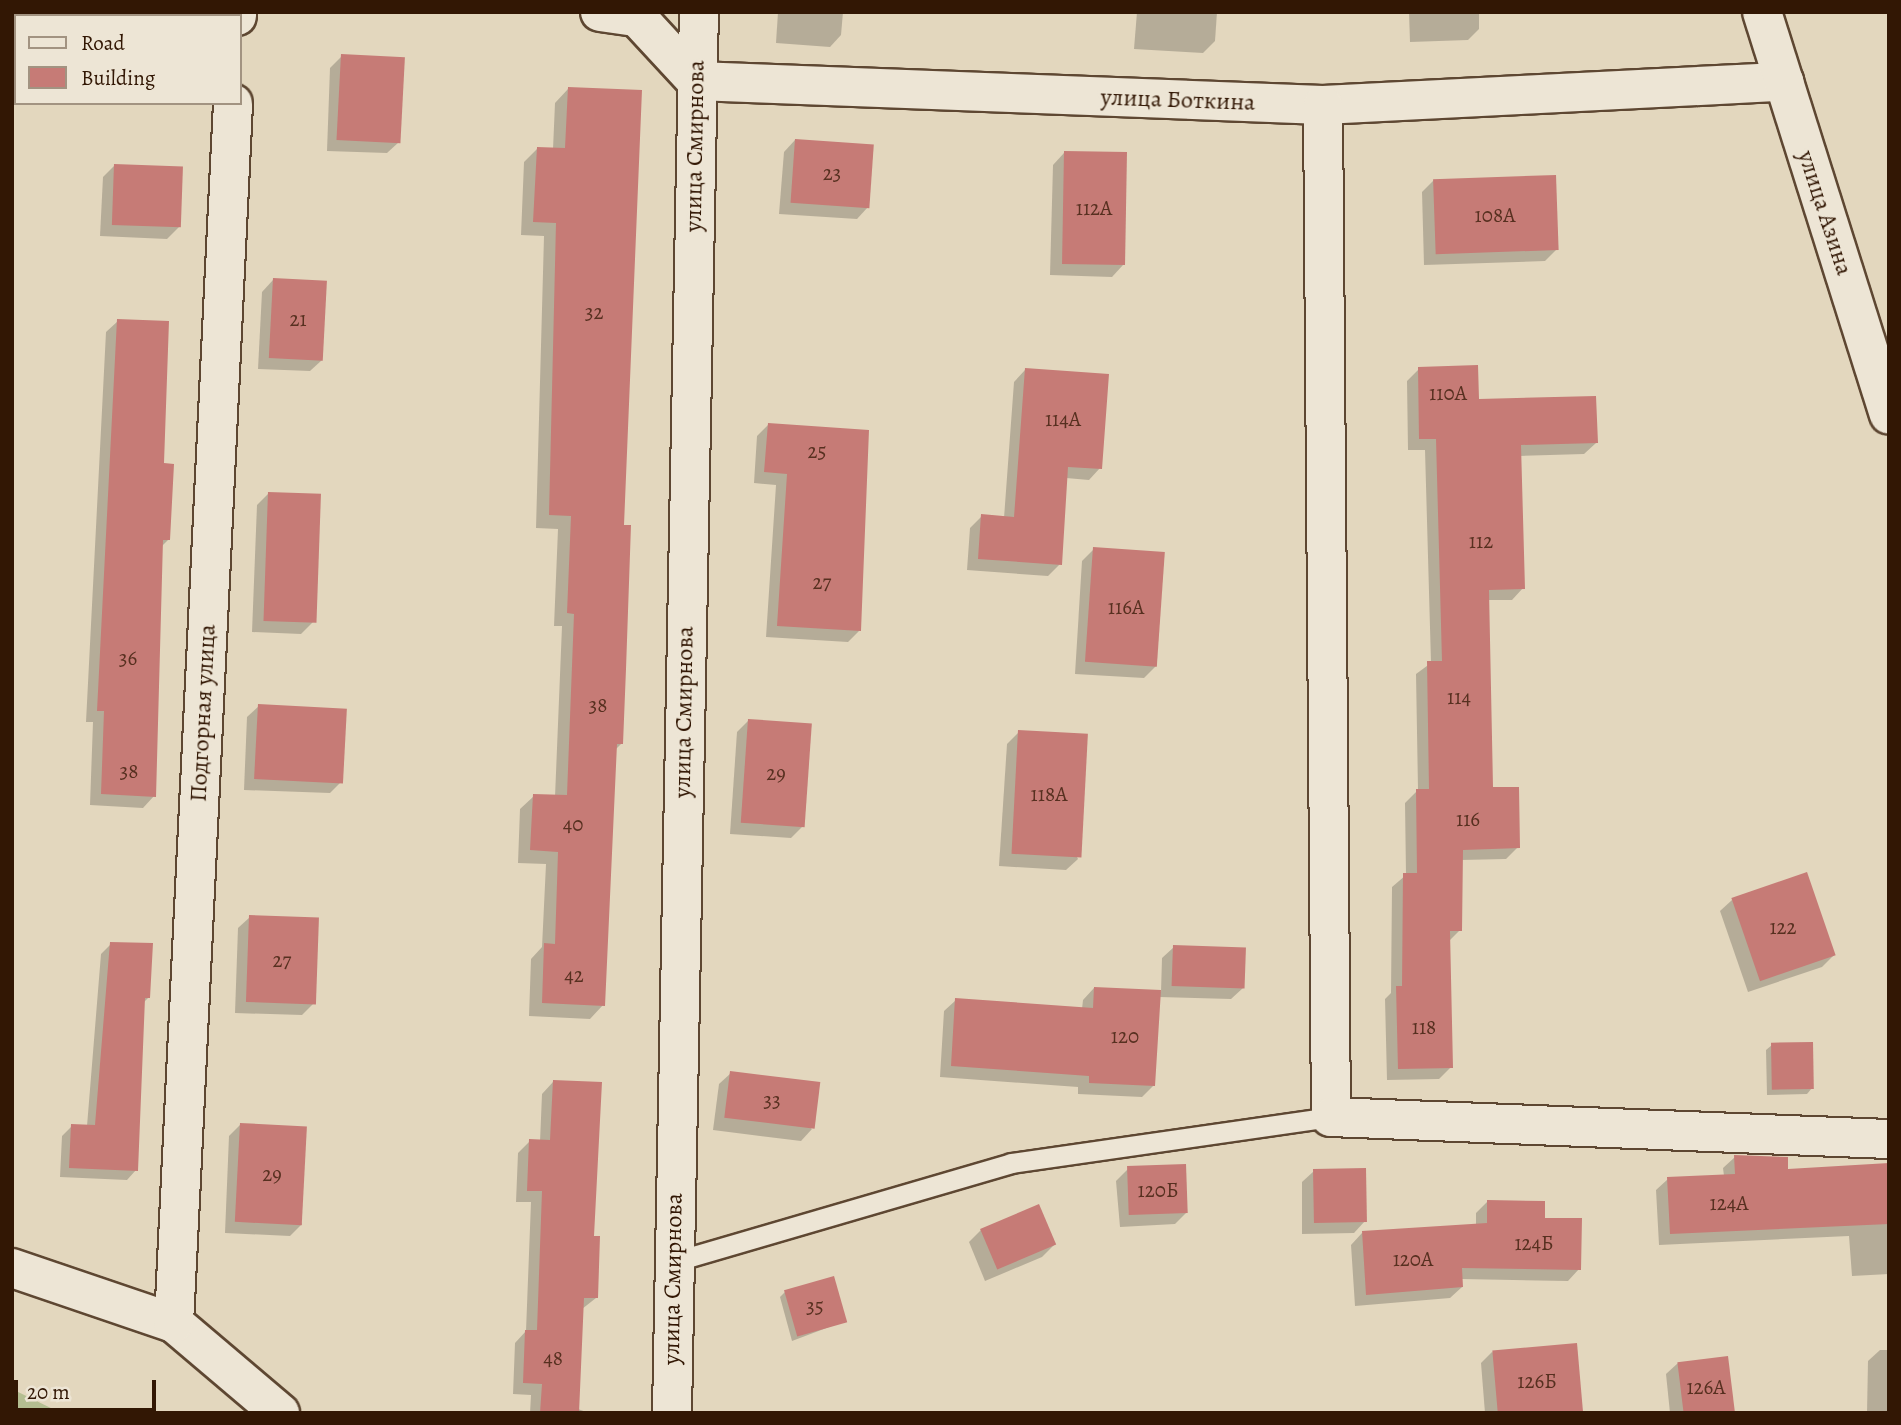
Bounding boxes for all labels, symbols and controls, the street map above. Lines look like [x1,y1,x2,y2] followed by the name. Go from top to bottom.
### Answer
[14,14,242,105] legend
[81,29,125,57] text: Road
[679,60,711,232] street label: улица Смирнова
[81,64,155,92] text: Building
[1100,83,1256,117] street label: улица Боткина
[1791,147,1859,279] street label: улица Азина
[823,160,841,186] house number: 23
[1076,195,1112,221] house number: 112А
[1475,202,1515,228] house number: 108А
[585,299,603,325] house number: 32
[289,306,307,332] house number: 21
[1429,380,1467,406] house number: 110А
[1045,406,1081,432] house number: 114А
[807,438,827,464] house number: 25
[1469,528,1493,554] house number: 112
[813,569,831,595] house number: 27
[1108,594,1144,620] house number: 116А
[184,623,222,803] street label: Подгорная улица
[668,626,700,798] street label: улица Смирнова
[119,645,137,671] house number: 36
[1447,684,1471,710] house number: 114
[589,692,607,718] house number: 38
[120,758,138,784] house number: 38
[766,760,786,786] house number: 29
[1031,781,1067,807] house number: 118А
[1456,806,1480,832] house number: 116
[563,811,583,837] house number: 40
[1769,914,1797,940] house number: 122
[273,947,291,973] house number: 27
[564,962,584,988] house number: 42
[1412,1014,1436,1040] house number: 118
[1111,1023,1139,1049] house number: 120
[763,1087,781,1113] house number: 33
[262,1161,282,1187] house number: 29
[1138,1177,1178,1203] house number: 120Б
[1710,1190,1748,1216] house number: 124А
[657,1193,689,1365] street label: улица Смирнова
[1514,1230,1554,1256] house number: 124Б
[1393,1246,1433,1272] house number: 120А
[806,1293,824,1319] house number: 35
[543,1345,563,1371] house number: 48
[18,1366,159,1410] scale bar
[1517,1368,1557,1394] house number: 126Б
[1686,1374,1726,1400] house number: 126А
[27,1378,70,1406] text: 20 m

